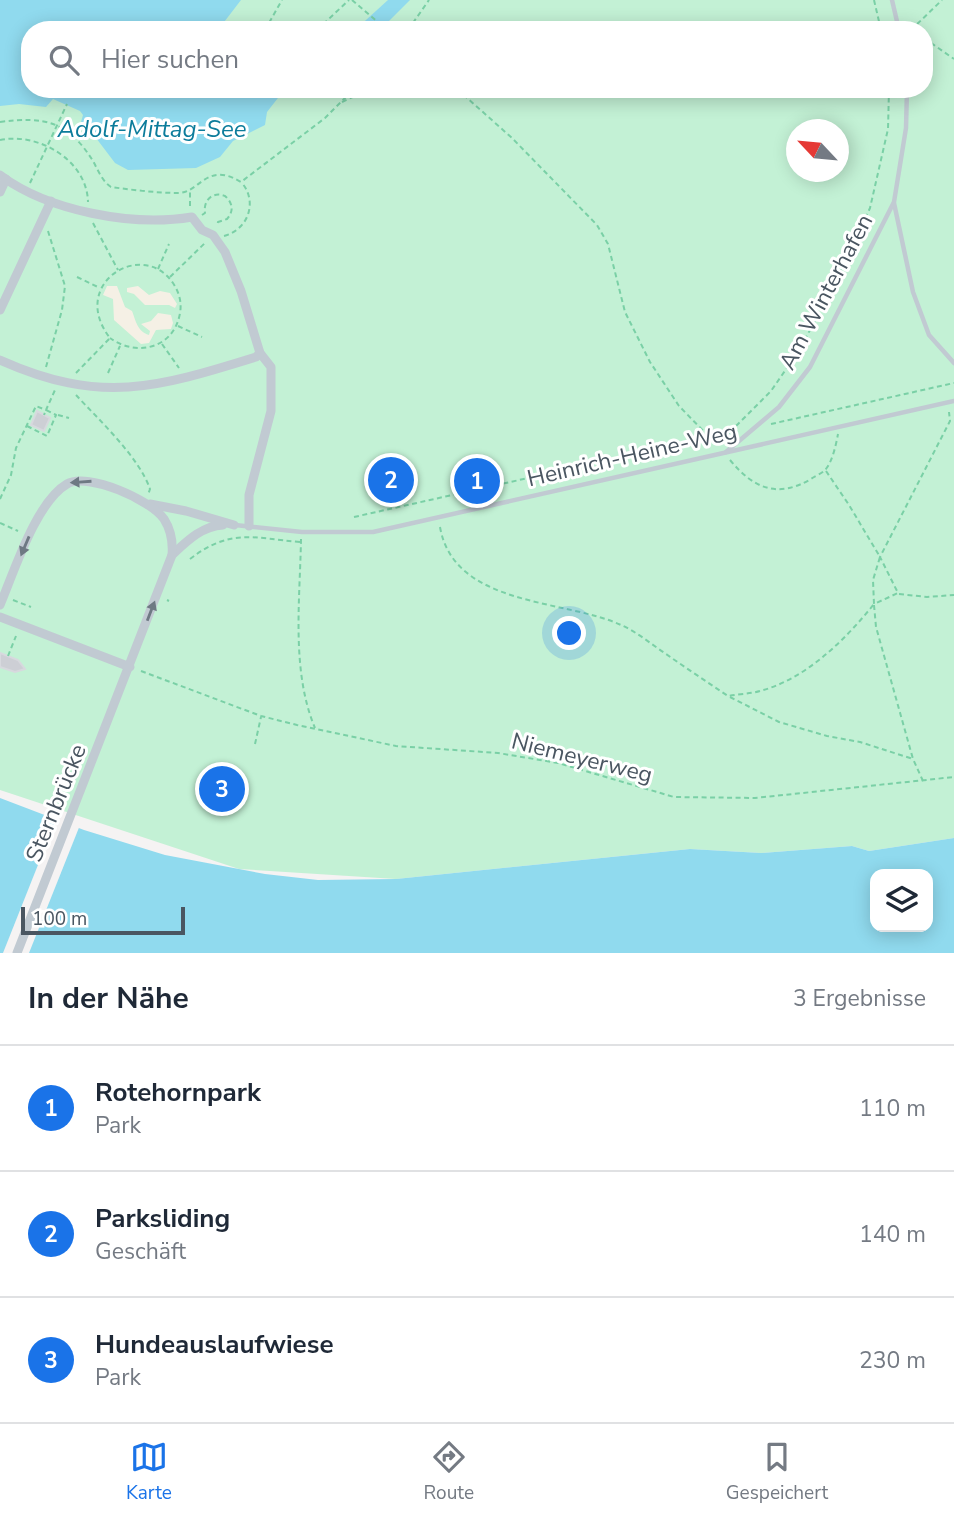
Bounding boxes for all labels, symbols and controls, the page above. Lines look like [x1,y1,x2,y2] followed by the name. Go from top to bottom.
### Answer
[21,21,933,98] search box
[45,41,83,79] icon: search
[101,42,239,77] text: Hier suchen
[57,113,247,145] water label: Adolf-Mittag-See
[786,119,849,182] north arrow
[772,209,880,375] street label: Am Winterhafen
[524,416,740,494] street label: Heinrich-Heine-Weg
[368,454,414,506] pin: 2
[454,455,500,507] pin: 1
[70,477,92,488] one-way arrow
[19,536,31,556] one-way arrow
[146,601,157,622] one-way arrow
[552,616,586,650] your location
[508,726,656,790] street label: Niemeyerweg
[18,740,94,866] street label: Sternbrücke
[199,763,245,815] pin: 3
[870,869,933,932] map controls
[870,869,933,932] button: layers
[21,904,186,936] scale bar
[32,906,87,932] text: 100 m
[28,978,189,1019] text: In der Nähe
[793,983,926,1014] text: 3 Ergebnisse
[95,1075,261,1110] text: Rotehornpark
[44,1093,58,1124] text: 1
[859,1093,926,1124] text: 110 m
[95,1110,141,1141] text: Park
[95,1201,230,1236] text: Parksliding
[44,1219,58,1250] text: 2
[859,1219,926,1250] text: 140 m
[95,1236,186,1267] text: Geschäft
[95,1327,333,1362] text: Hundeauslaufwiese
[44,1345,58,1376] text: 3
[859,1345,926,1376] text: 230 m
[95,1362,141,1393] text: Park
[126,1438,172,1506] tab: Karte
[424,1438,474,1506] tab: Route
[726,1438,828,1506] tab: Gespeichert

